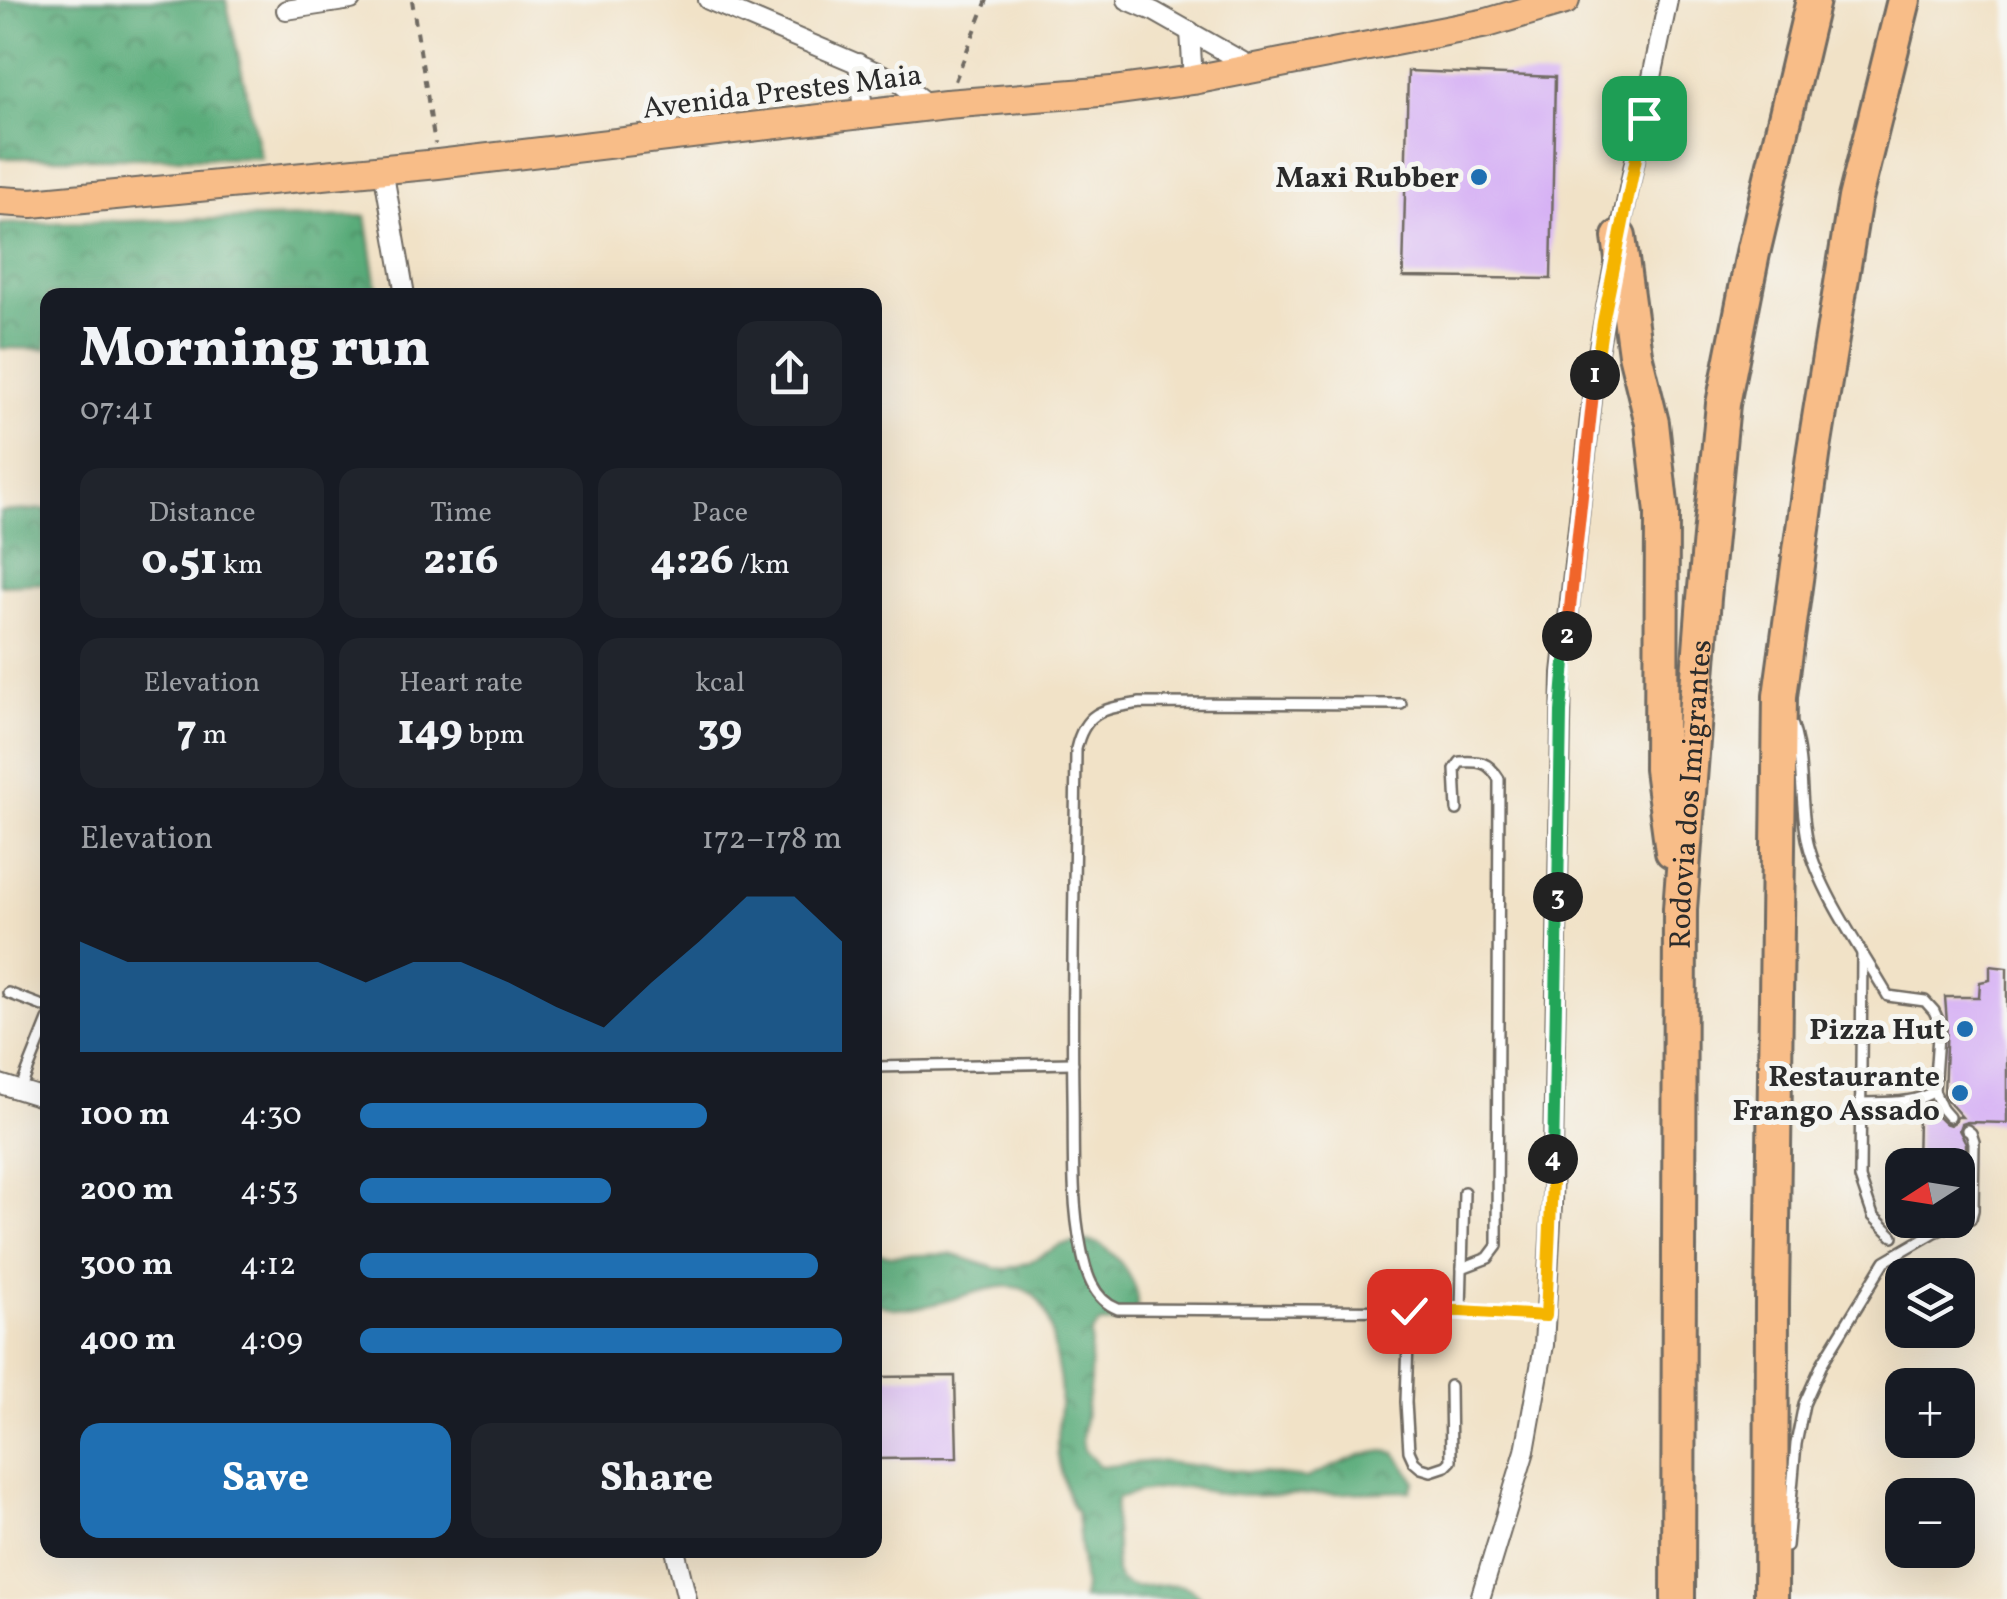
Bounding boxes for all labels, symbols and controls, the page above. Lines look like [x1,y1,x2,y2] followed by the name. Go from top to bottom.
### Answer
[640,55,924,131] street label: Avenida Prestes Maia
[1602,76,1687,161] pin
[1617,91,1672,146] icon: arrive
[1275,158,1459,200] place label: Maxi Rubber
[1468,166,1490,188] marker: Maxi Rubber
[80,313,430,389] text: Morning run
[737,321,842,426] button: share
[1570,350,1620,400] pin: 1
[1589,355,1601,394] text: 1
[80,389,154,433] text: 07:41
[148,494,256,533] text: Distance
[430,494,492,533] text: Time
[692,494,748,533] text: Pace
[141,533,217,592] text: 0.51
[423,533,499,592] text: 2:16
[650,533,734,592] text: 4:26
[217,546,263,585] text: km
[734,546,790,585] text: /km
[1542,611,1592,661] pin: 2
[1560,616,1574,655] text: 2
[1661,638,1724,949] street label: Rodovia dos Imigrantes
[144,664,260,703] text: Elevation
[399,664,523,703] text: Heart rate
[695,664,745,703] text: kcal
[177,703,197,762] text: 7
[397,703,463,762] text: 149
[698,703,742,762] text: 39
[197,716,227,755] text: m
[463,716,525,755] text: bpm
[80,818,213,862] text: Elevation
[701,818,842,862] text: 172–178 m
[1533,872,1583,922] pin: 3
[1551,877,1565,916] text: 3
[1809,1010,1945,1052] place label: Pizza Hut
[1954,1018,1976,1040] marker: Pizza Hut
[1733,1057,1940,1133] place label: Restaurante Frango Assado
[1949,1082,1971,1104] marker: Restaurante Frango Assado
[80,1094,170,1138] text: 100 m
[240,1094,302,1138] text: 4:30
[1528,1134,1578,1184] pin: 4
[1545,1139,1561,1178] text: 4
[1885,1148,1975,1238] north arrow
[1885,1148,1975,1568] map controls
[80,1169,174,1213] text: 200 m
[240,1169,298,1213] text: 4:53
[80,1244,173,1288] text: 300 m
[240,1244,296,1288] text: 4:12
[1885,1258,1975,1348] button: layers
[1367,1269,1452,1354] pin
[1382,1284,1437,1339] icon: check
[80,1319,176,1363] text: 400 m
[240,1319,303,1363] text: 4:09
[1885,1368,1975,1458] button: +
[80,1423,451,1538] button: Save
[471,1423,842,1538] button: Share
[1885,1478,1975,1568] button: −

